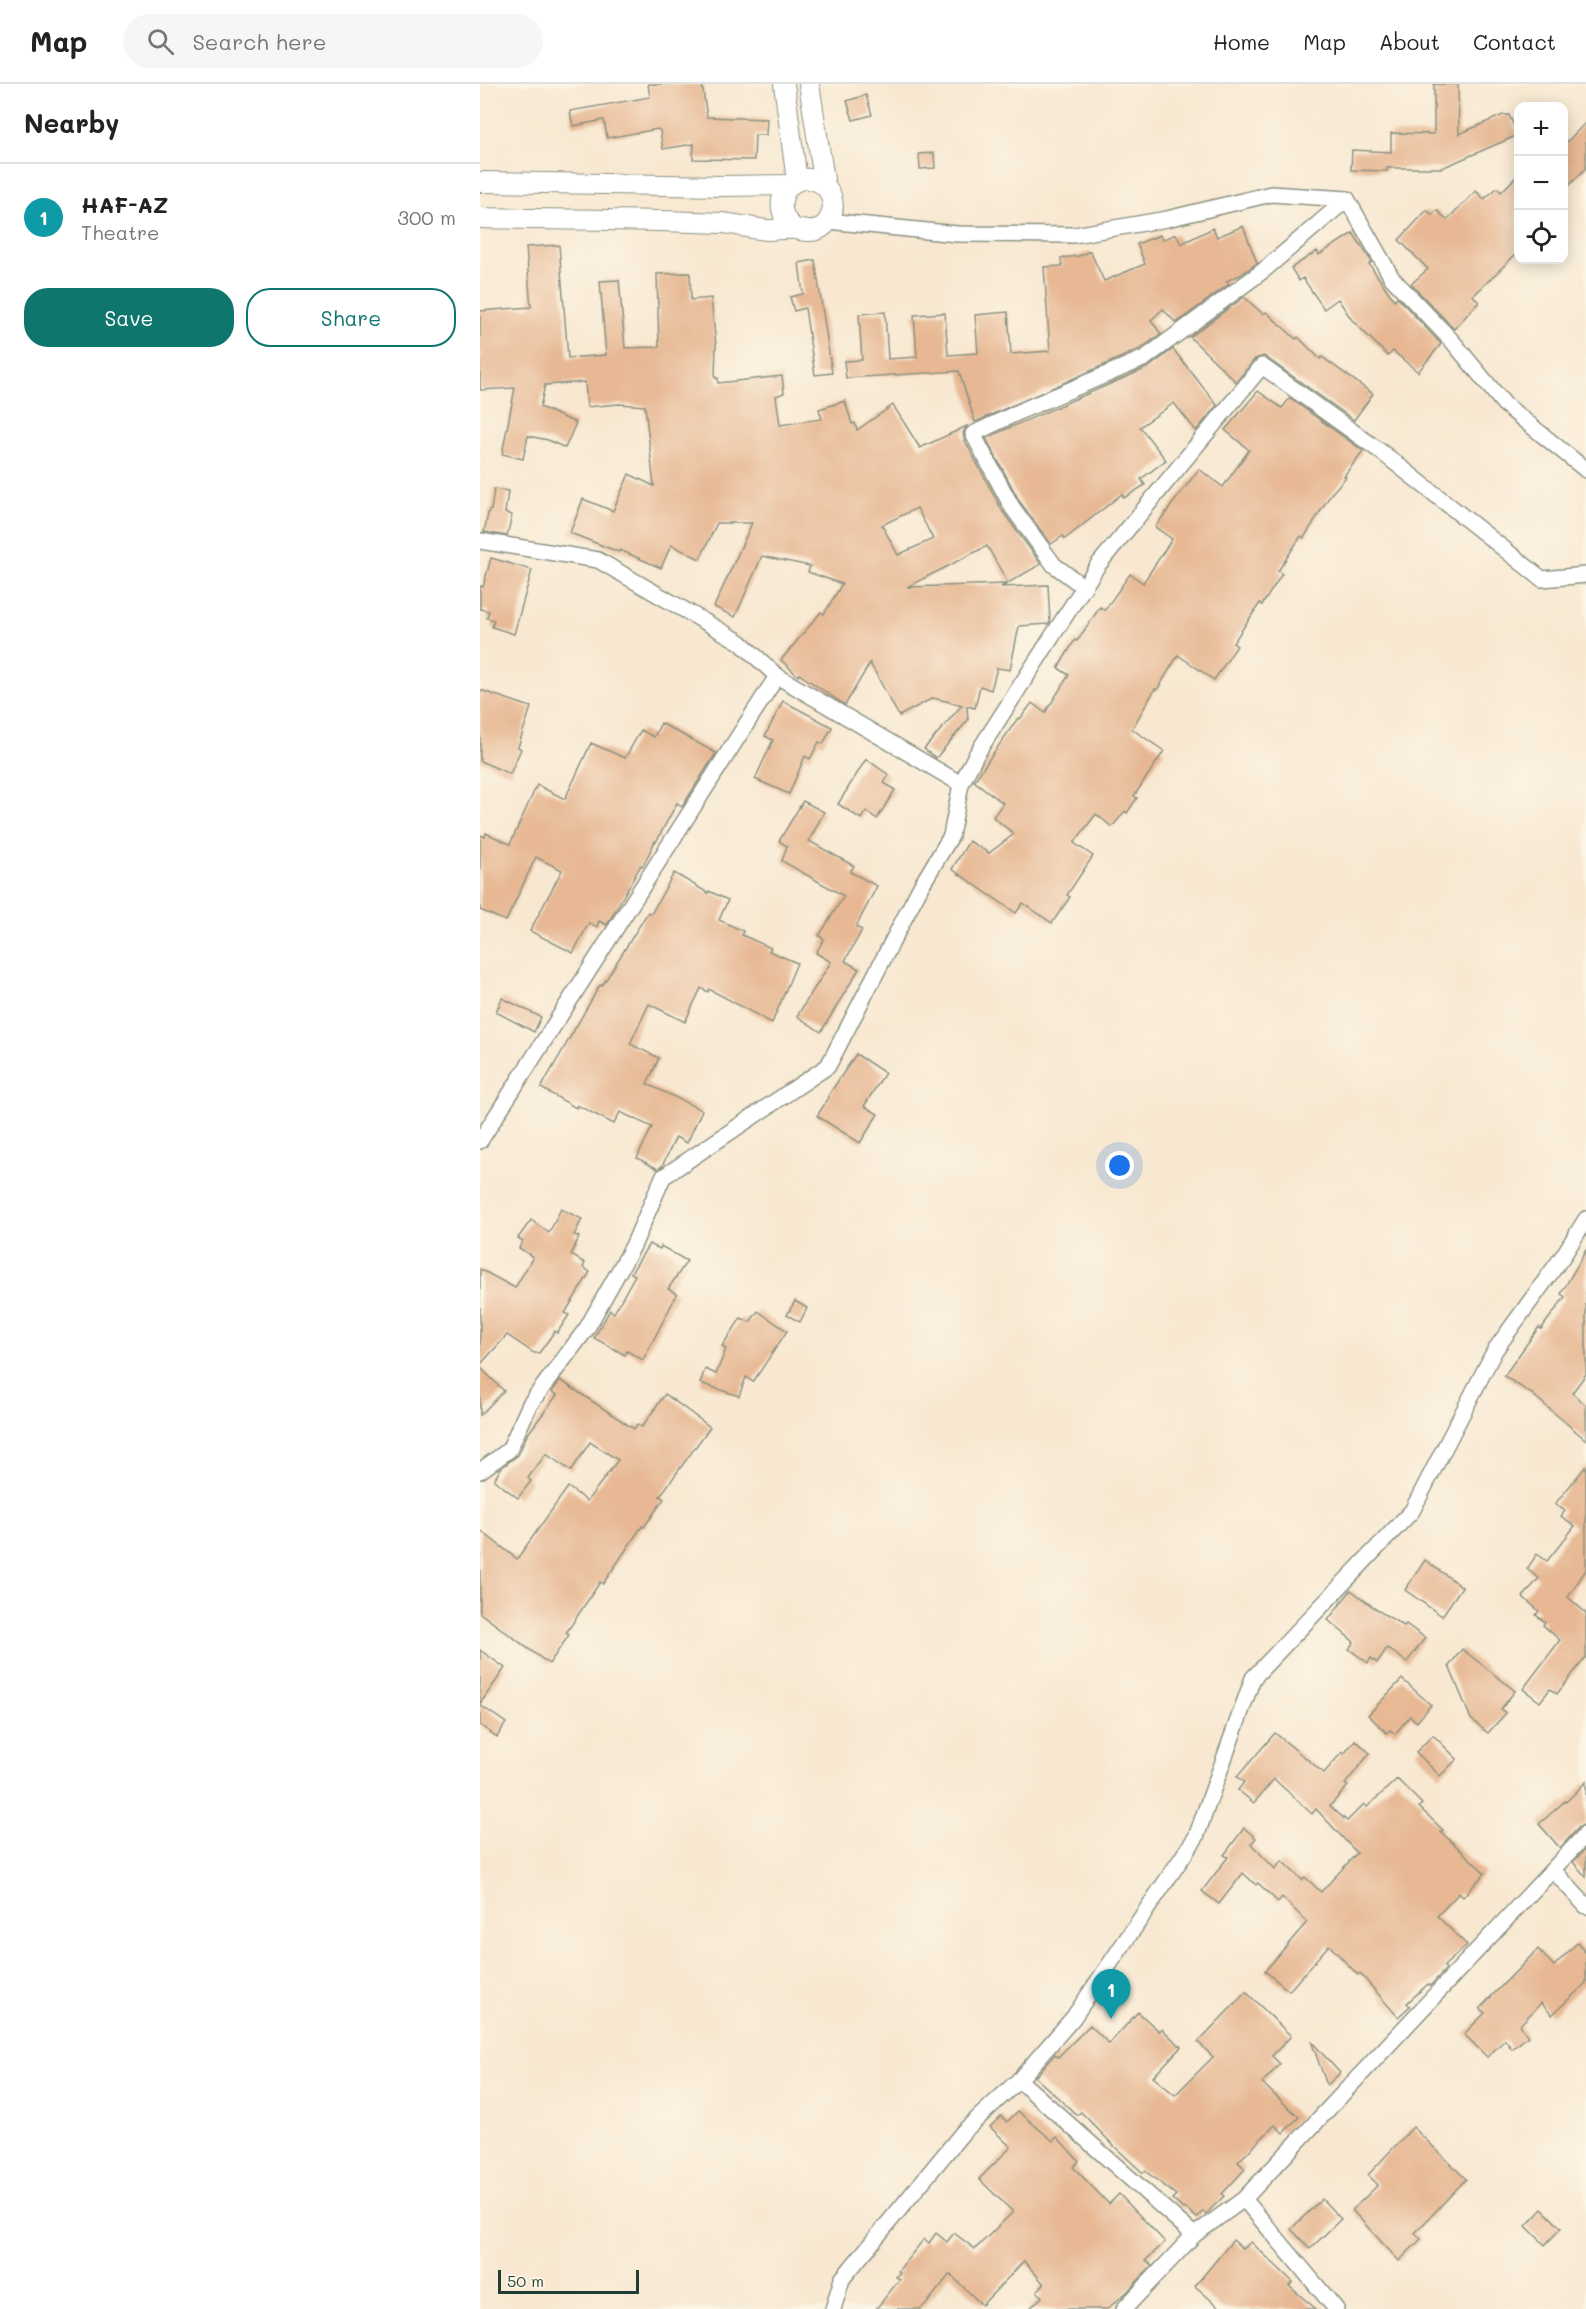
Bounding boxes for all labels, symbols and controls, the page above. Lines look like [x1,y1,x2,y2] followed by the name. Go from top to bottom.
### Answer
[123,14,543,68] search box
[30,23,87,59] text: Map
[144,25,177,58] icon: search
[192,27,326,56] text: Search here
[1213,28,1270,55] text: Home
[1303,28,1346,55] text: Map
[1379,28,1440,55] text: About
[1473,28,1556,55] text: Contact
[1514,102,1568,264] map controls
[1514,102,1568,156] button: +
[24,106,119,140] text: Nearby
[1514,156,1568,210] button: −
[81,190,168,219] text: HAF-AZ
[39,204,48,230] text: 1
[397,204,456,230] text: 300 m
[1514,210,1568,264] button: locate
[81,219,159,245] text: Theatre
[24,288,234,347] button: Save
[246,288,456,347] button: Share
[1105,1151,1134,1180] your location
[1092,1970,1130,2019] pin: 1
[498,2267,639,2294] scale bar
[507,2270,544,2291] text: 50 m

